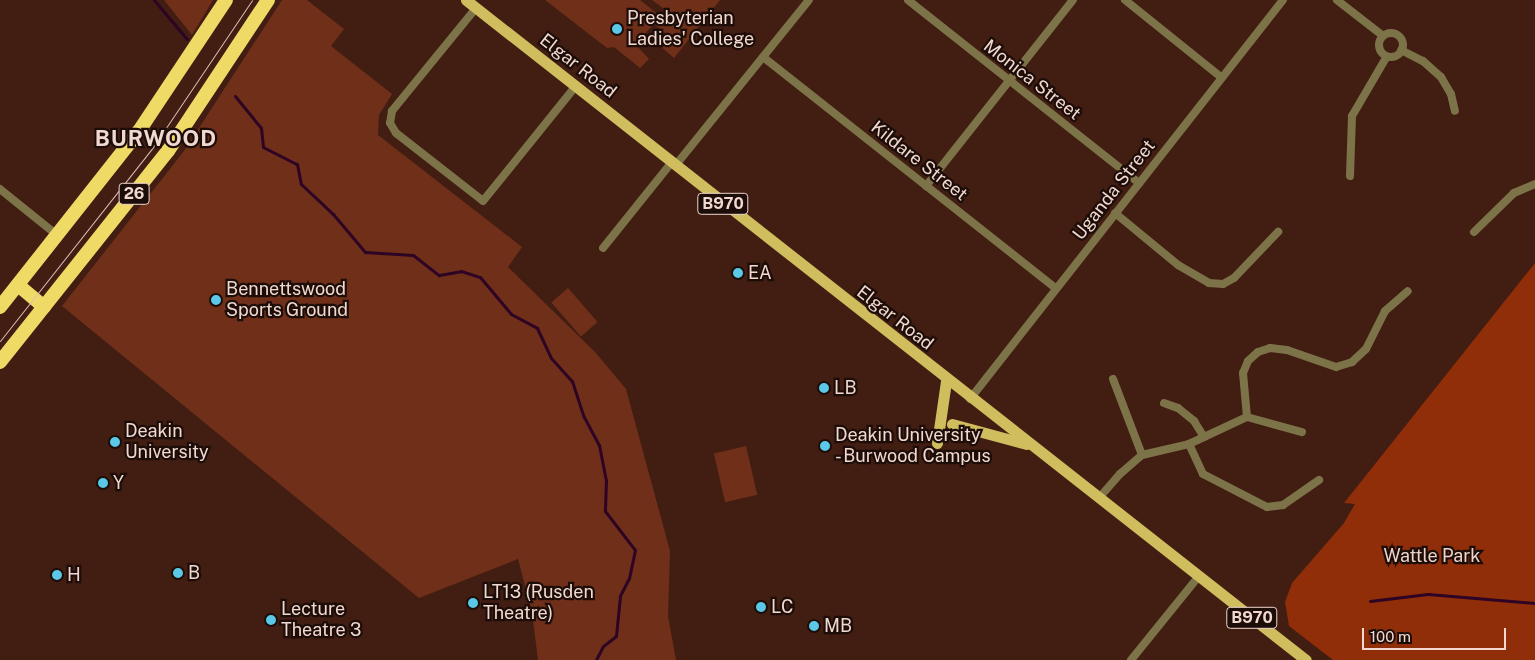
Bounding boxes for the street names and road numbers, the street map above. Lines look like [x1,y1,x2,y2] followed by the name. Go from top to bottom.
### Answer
[535,29,621,103] street label: Elgar Road
[979,35,1085,125] street label: Monica Street
[866,117,972,205] street label: Kildare Street
[1068,136,1160,244] street label: Uganda Street
[118,180,150,208] road number: 26
[697,190,749,218] road number: B970
[852,281,938,355] street label: Elgar Road
[1226,604,1278,632] road number: B970

